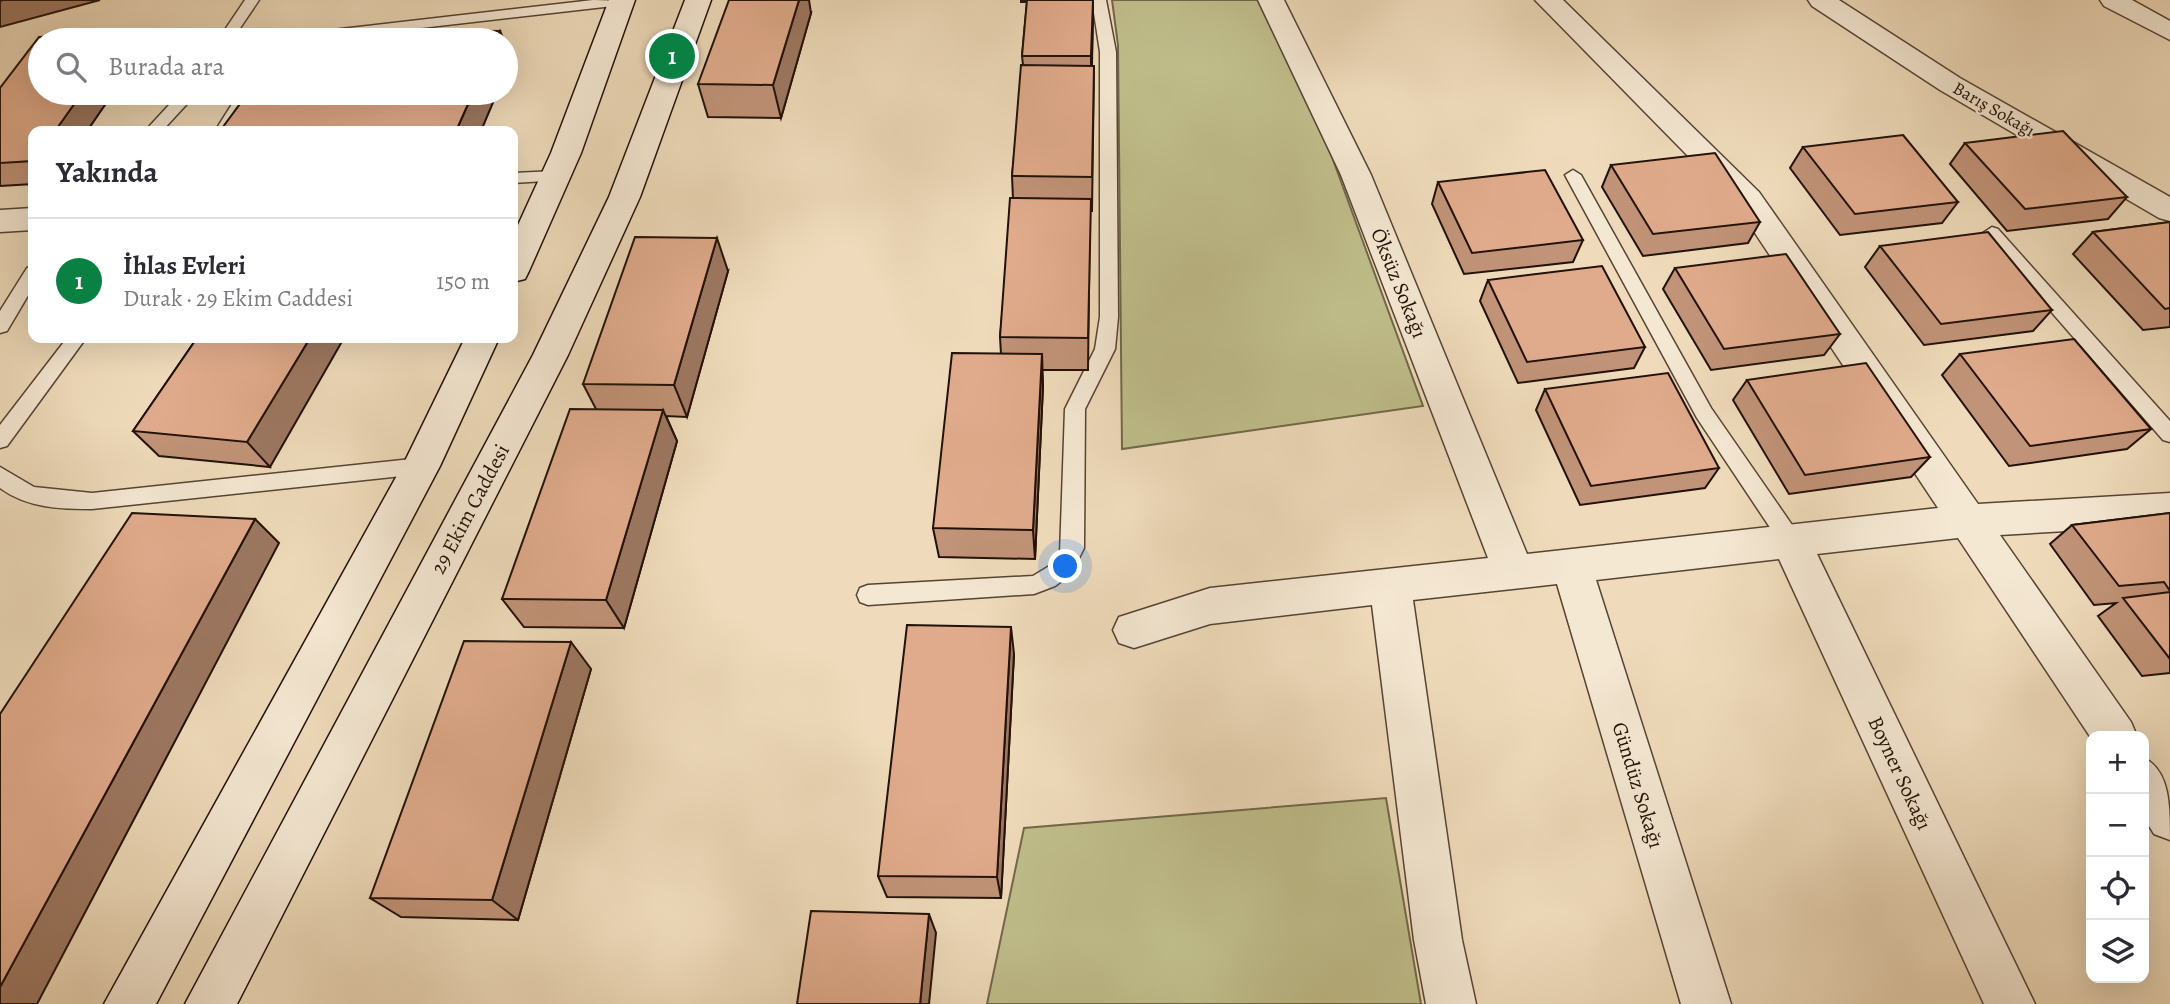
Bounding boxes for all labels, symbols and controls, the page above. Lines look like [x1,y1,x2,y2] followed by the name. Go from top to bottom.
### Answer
[28,28,518,105] search box
[649,30,695,82] pin: 1
[52,48,90,86] icon: search
[108,49,225,84] text: Burada ara
[1949,76,2039,142] street label: Barış Sokağı
[56,152,158,192] text: Yakında
[1364,224,1434,342] street label: Öksüz Sokağı
[123,248,246,283] text: İhlas Evleri
[75,266,83,297] text: 1
[436,266,490,297] text: 150 m
[123,283,353,314] text: Durak · 29 Ekim Caddesi
[424,439,516,579] street label: 29 Ekim Caddesi
[1048,549,1082,583] your location
[1861,712,1939,834] street label: Boyner Sokağı
[1606,719,1670,851] street label: Gündüz Sokağı
[2086,731,2149,983] map controls
[2086,731,2149,794] button: +
[2086,794,2149,857] button: −
[2086,857,2149,920] button: locate
[2086,920,2149,983] button: layers

